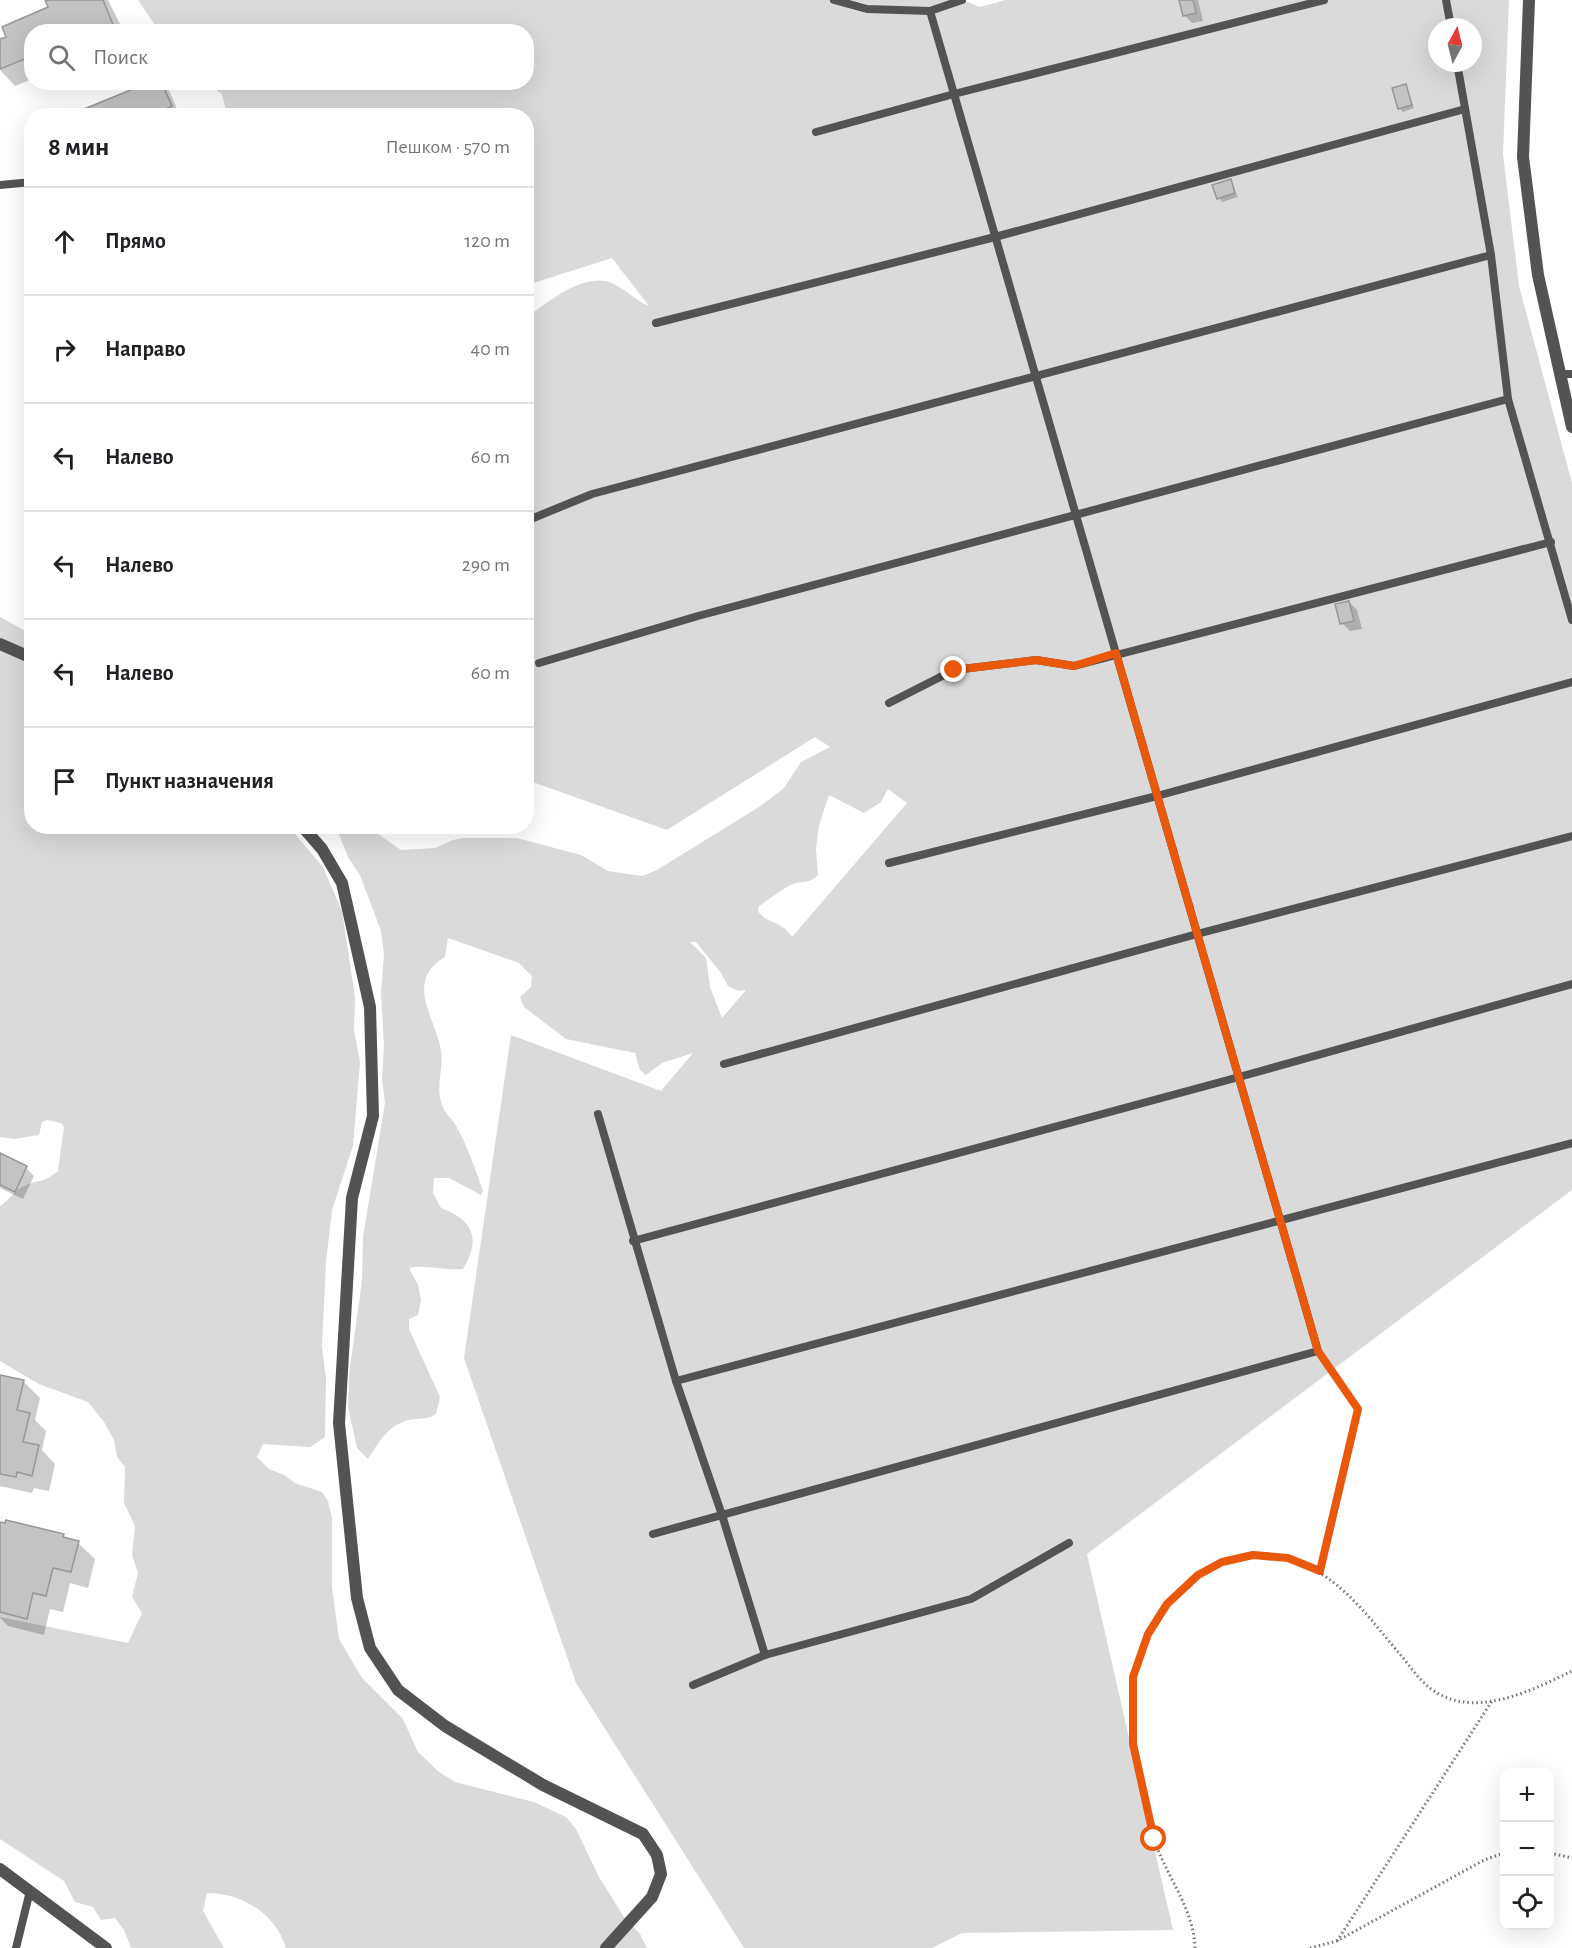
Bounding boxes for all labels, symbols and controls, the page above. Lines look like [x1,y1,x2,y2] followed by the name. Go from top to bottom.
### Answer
[1428,18,1482,72] north arrow
[24,24,534,90] search box
[45,41,78,74] icon: search
[93,46,148,68] text: Поиск
[48,134,109,160] text: 8 мин
[386,137,510,157] text: Пешком · 570 m
[48,225,81,258] icon: ahead
[105,230,166,252] text: Прямо
[464,231,510,251] text: 120 m
[48,333,81,366] icon: right
[105,338,186,360] text: Направо
[471,339,510,359] text: 40 m
[48,441,81,474] icon: left
[105,446,174,468] text: Налево
[471,447,510,467] text: 60 m
[48,549,81,582] icon: left
[105,554,174,576] text: Налево
[462,555,510,575] text: 290 m
[940,656,966,682] route end
[48,657,81,690] icon: left
[105,662,174,684] text: Налево
[471,663,510,683] text: 60 m
[48,765,81,798] icon: arrive
[105,770,274,792] text: Пункт назначения
[1500,1768,1554,1930] map controls
[1500,1768,1554,1822] button: +
[1500,1822,1554,1876] button: −
[1140,1825,1166,1851] route start
[1500,1876,1554,1930] button: locate

